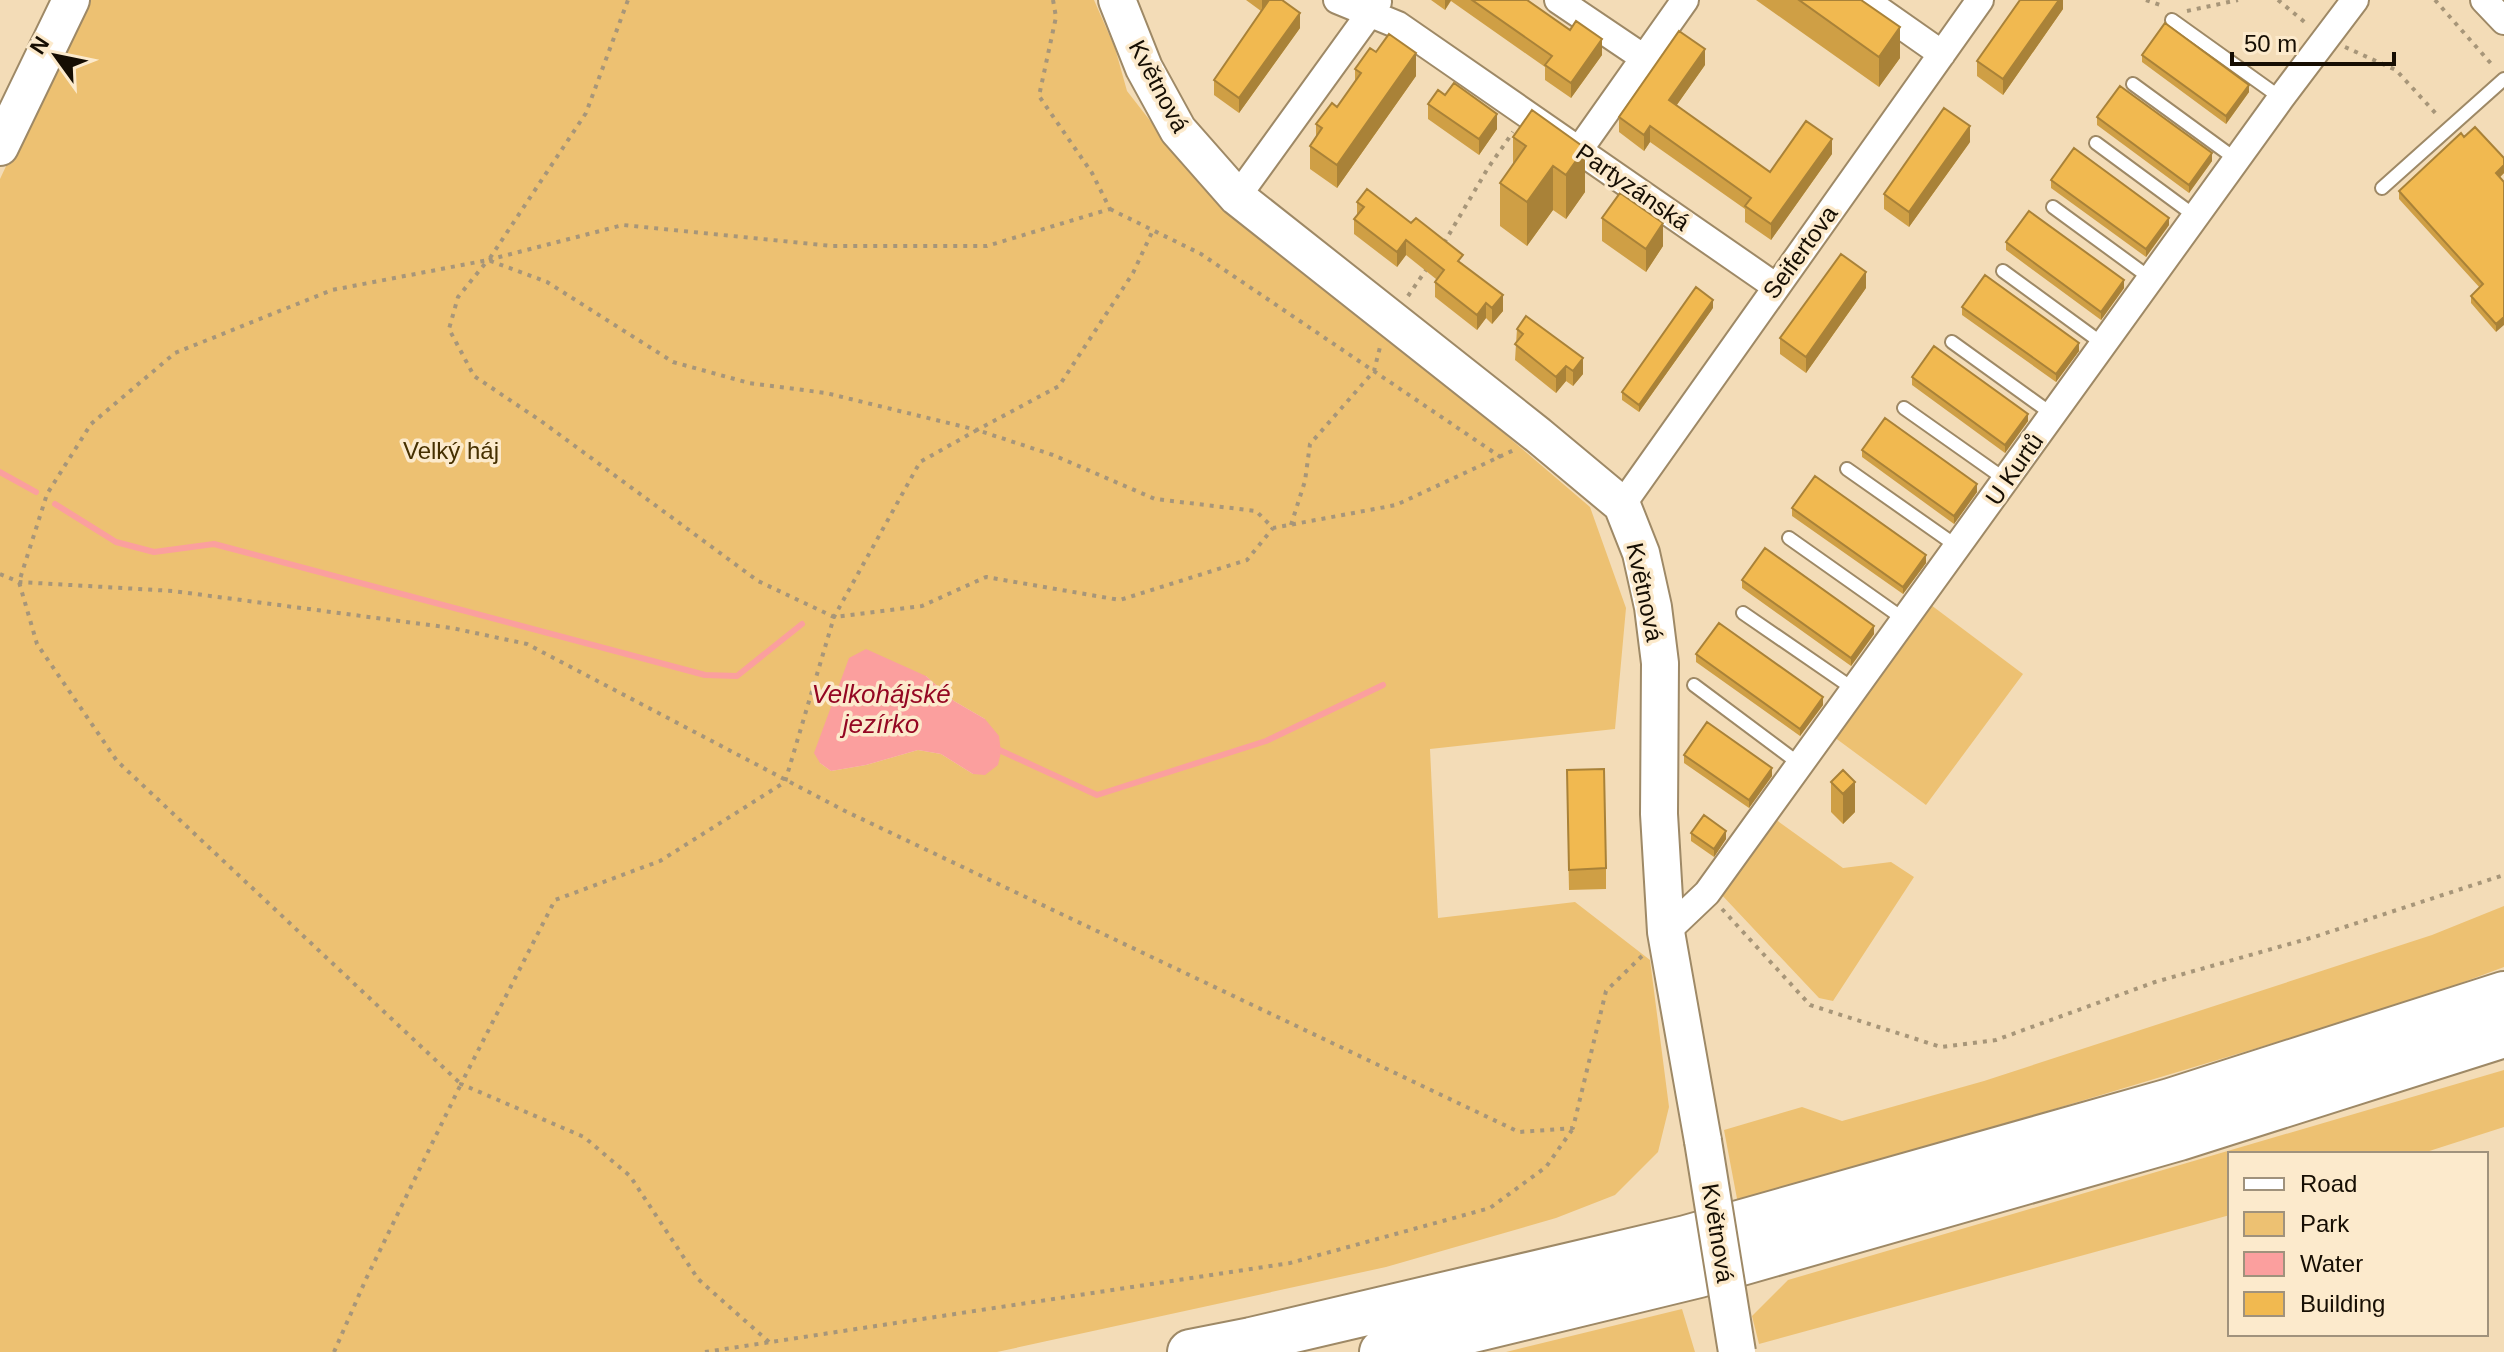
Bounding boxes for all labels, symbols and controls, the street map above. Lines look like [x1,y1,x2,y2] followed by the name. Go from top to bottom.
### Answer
[16,16,96,96] north arrow
[2232,16,2394,66] scale bar
[2244,30,2297,57] text: 50 m
[25,32,54,59] text: N
[1124,35,1195,137] street label: Květnová
[1571,138,1695,236] street label: Partyzánská
[1757,200,1843,304] street label: Seifertova
[1980,428,2048,510] street label: U Kurtů
[403,437,499,464] park label: Velký háj
[1621,540,1669,644] street label: Květnová
[811,679,951,739] water label: Velkohájské jezírko
[2228,1152,2488,1336] legend
[2300,1170,2357,1197] text: Road
[1697,1181,1739,1285] street label: Květnová
[2300,1210,2350,1237] text: Park
[2300,1250,2363,1277] text: Water
[2300,1290,2385,1317] text: Building

